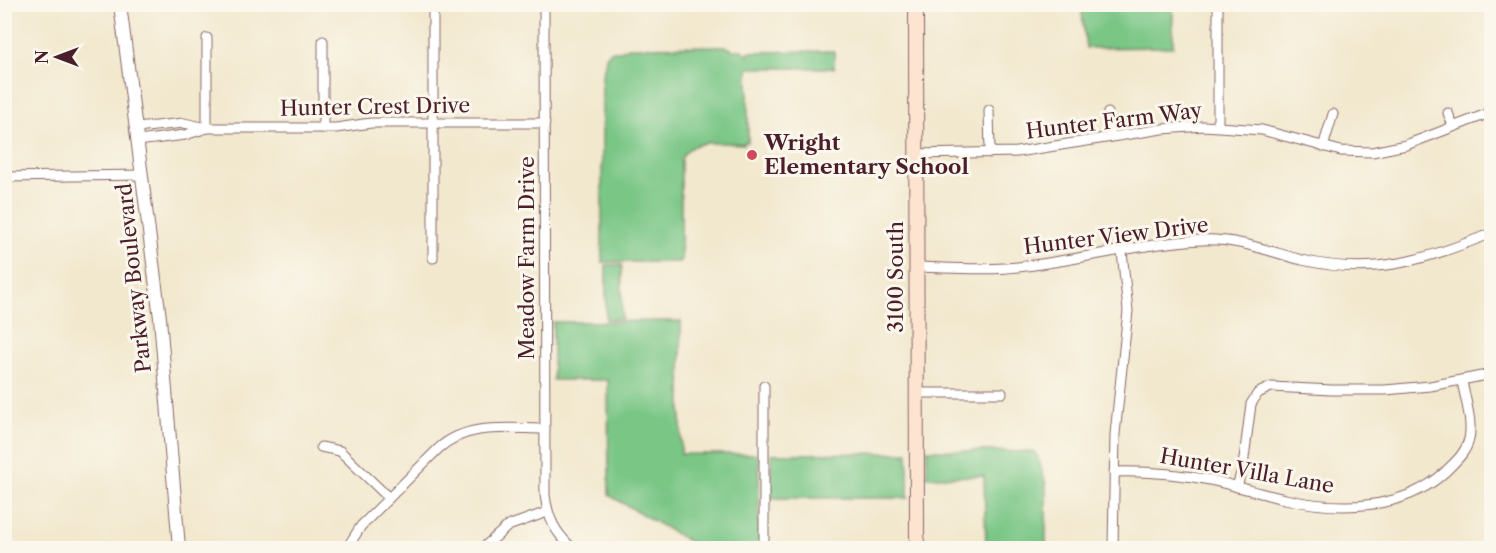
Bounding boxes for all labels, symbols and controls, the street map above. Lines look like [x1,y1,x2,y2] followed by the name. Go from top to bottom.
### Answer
[27,27,87,87] north arrow
[32,50,52,64] text: N
[280,92,470,121] street label: Hunter Crest Drive
[1024,97,1204,144] street label: Hunter Farm Way
[763,130,969,179] place label: Wright Elementary School
[745,148,759,162] marker: Wright Elementary School
[514,156,539,360] street label: Meadow Farm Drive
[111,182,156,374] street label: Parkway Boulevard
[1022,212,1210,259] street label: Hunter View Drive
[883,221,908,333] street label: 3100 South
[1158,443,1336,498] street label: Hunter Villa Lane

